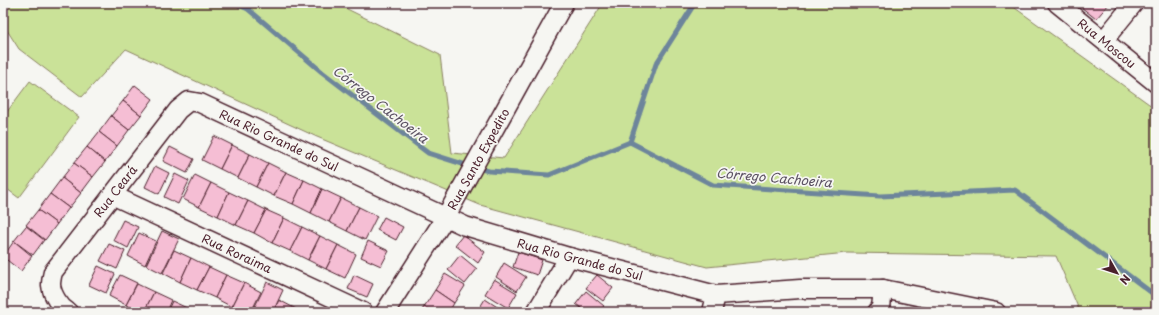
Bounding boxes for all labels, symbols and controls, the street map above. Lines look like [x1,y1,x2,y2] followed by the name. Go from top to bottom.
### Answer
[1074,14,1140,72] street label: Rua Moscou
[329,61,433,148] water label: Córrego Cachoeira
[217,105,341,175] street label: Rua Rio Grande do Sul
[443,105,514,213] street label: Rua Santo Expedito
[89,161,141,221] street label: Rua Ceará
[715,162,834,192] water label: Córrego Cachoeira
[199,229,275,277] street label: Rua Roraima
[515,234,645,284] street label: Rua Rio Grande do Sul
[1097,253,1137,293] north arrow
[1116,271,1135,289] text: N

